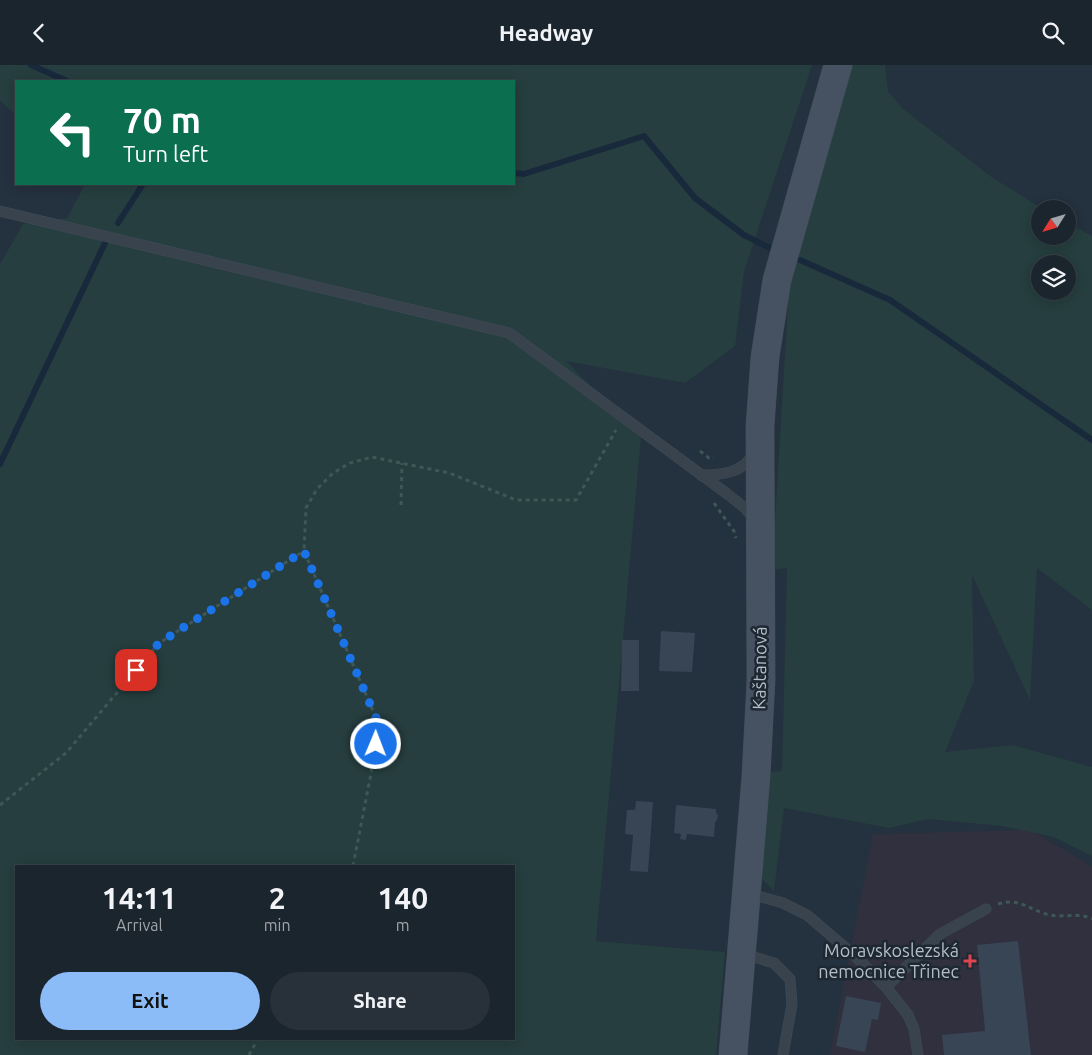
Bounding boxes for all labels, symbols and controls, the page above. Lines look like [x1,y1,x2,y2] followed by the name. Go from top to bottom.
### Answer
[25,19,53,47] icon: back
[1039,19,1067,47] icon: search
[499,20,593,45] text: Headway
[40,100,105,165] icon: left
[123,100,201,140] text: 70 m
[123,141,208,166] text: Turn left
[1031,200,1076,245] north arrow
[1031,200,1076,300] map controls
[1031,255,1076,300] button: layers
[748,626,770,710] street label: Kaštanová
[115,649,157,691] pin
[122,656,150,684] icon: arrive
[349,717,401,769] position arrow
[102,881,177,915] text: 14:11
[269,881,286,915] text: 2
[377,881,428,915] text: 140
[116,916,163,934] text: Arrival
[264,916,291,934] text: min
[396,916,410,934] text: m
[818,940,959,981] place label: Moravskoslezská nemocnice Třinec
[963,954,977,968] marker: Moravskoslezská nemocnice Třinec
[40,972,260,1030] button: Exit
[270,972,490,1030] button: Share

